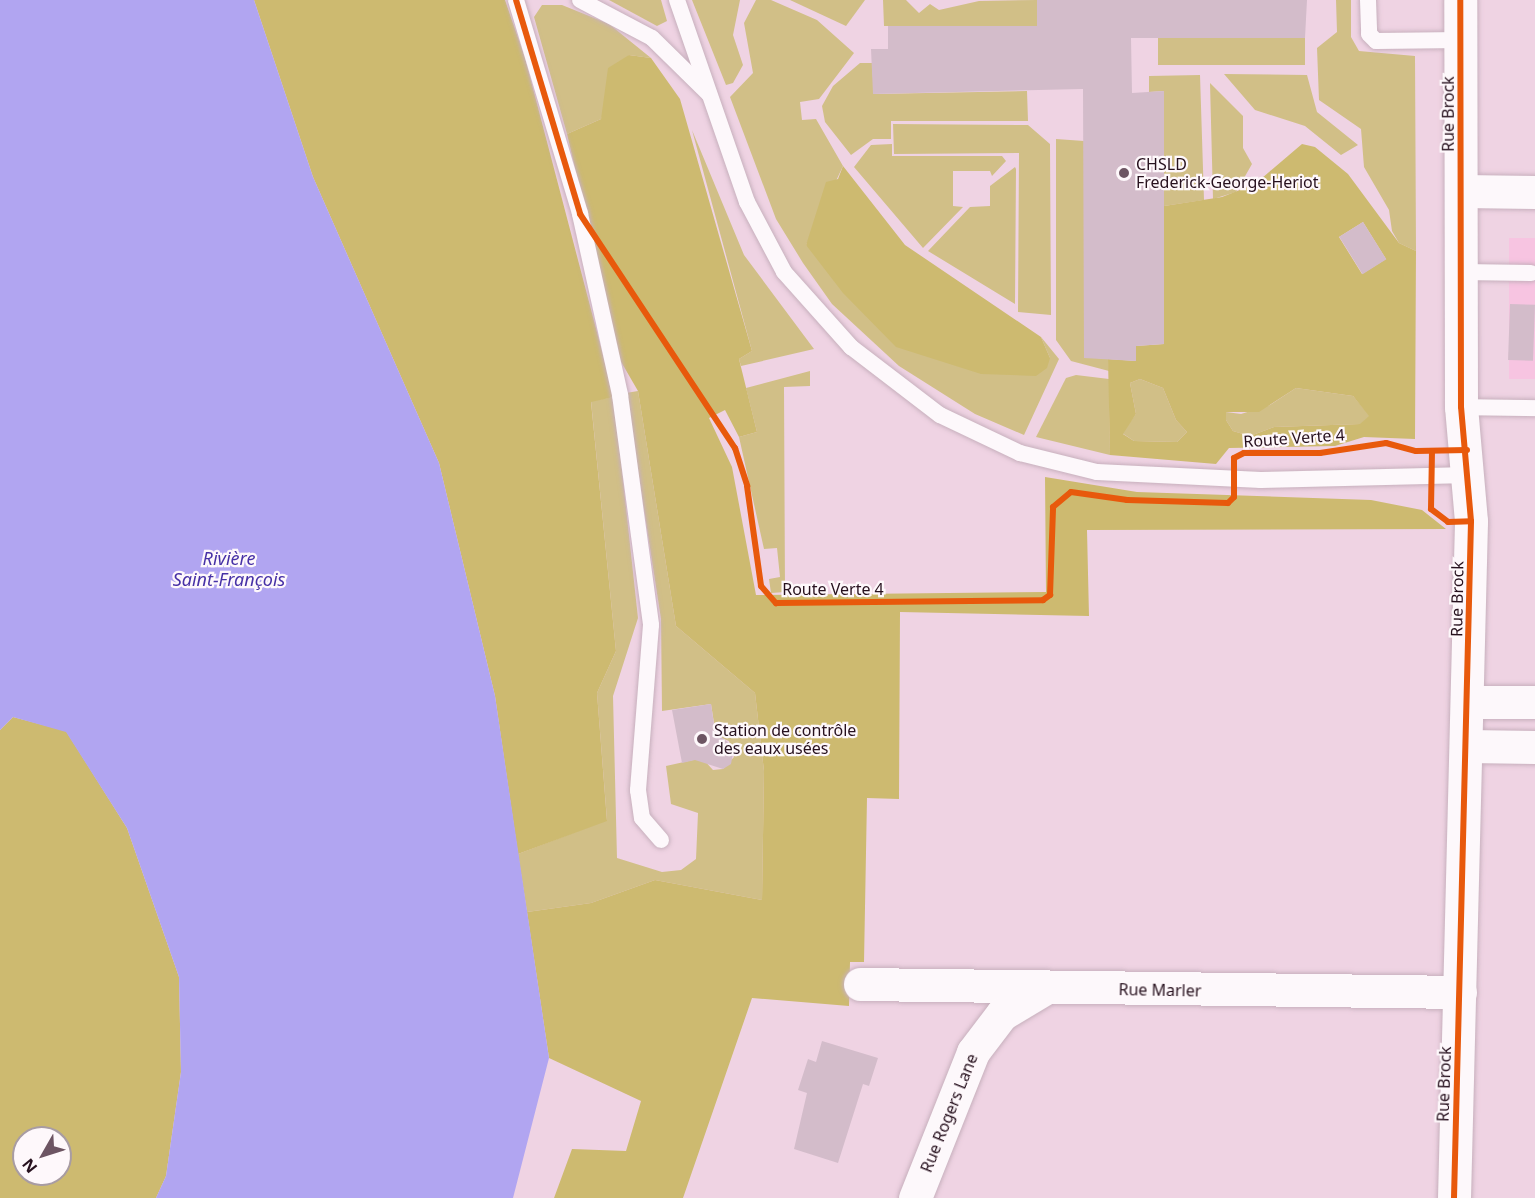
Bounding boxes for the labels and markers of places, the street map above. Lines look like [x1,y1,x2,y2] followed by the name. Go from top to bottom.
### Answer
[1136,154,1318,192] place label: CHSLD Frederick-George-Heriot
[1117,166,1131,180] marker: CHSLD Frederick-George-Heriot
[714,720,856,758] place label: Station de contrôle des eaux usées
[695,732,709,746] marker: Station de contrôle des eaux usées

